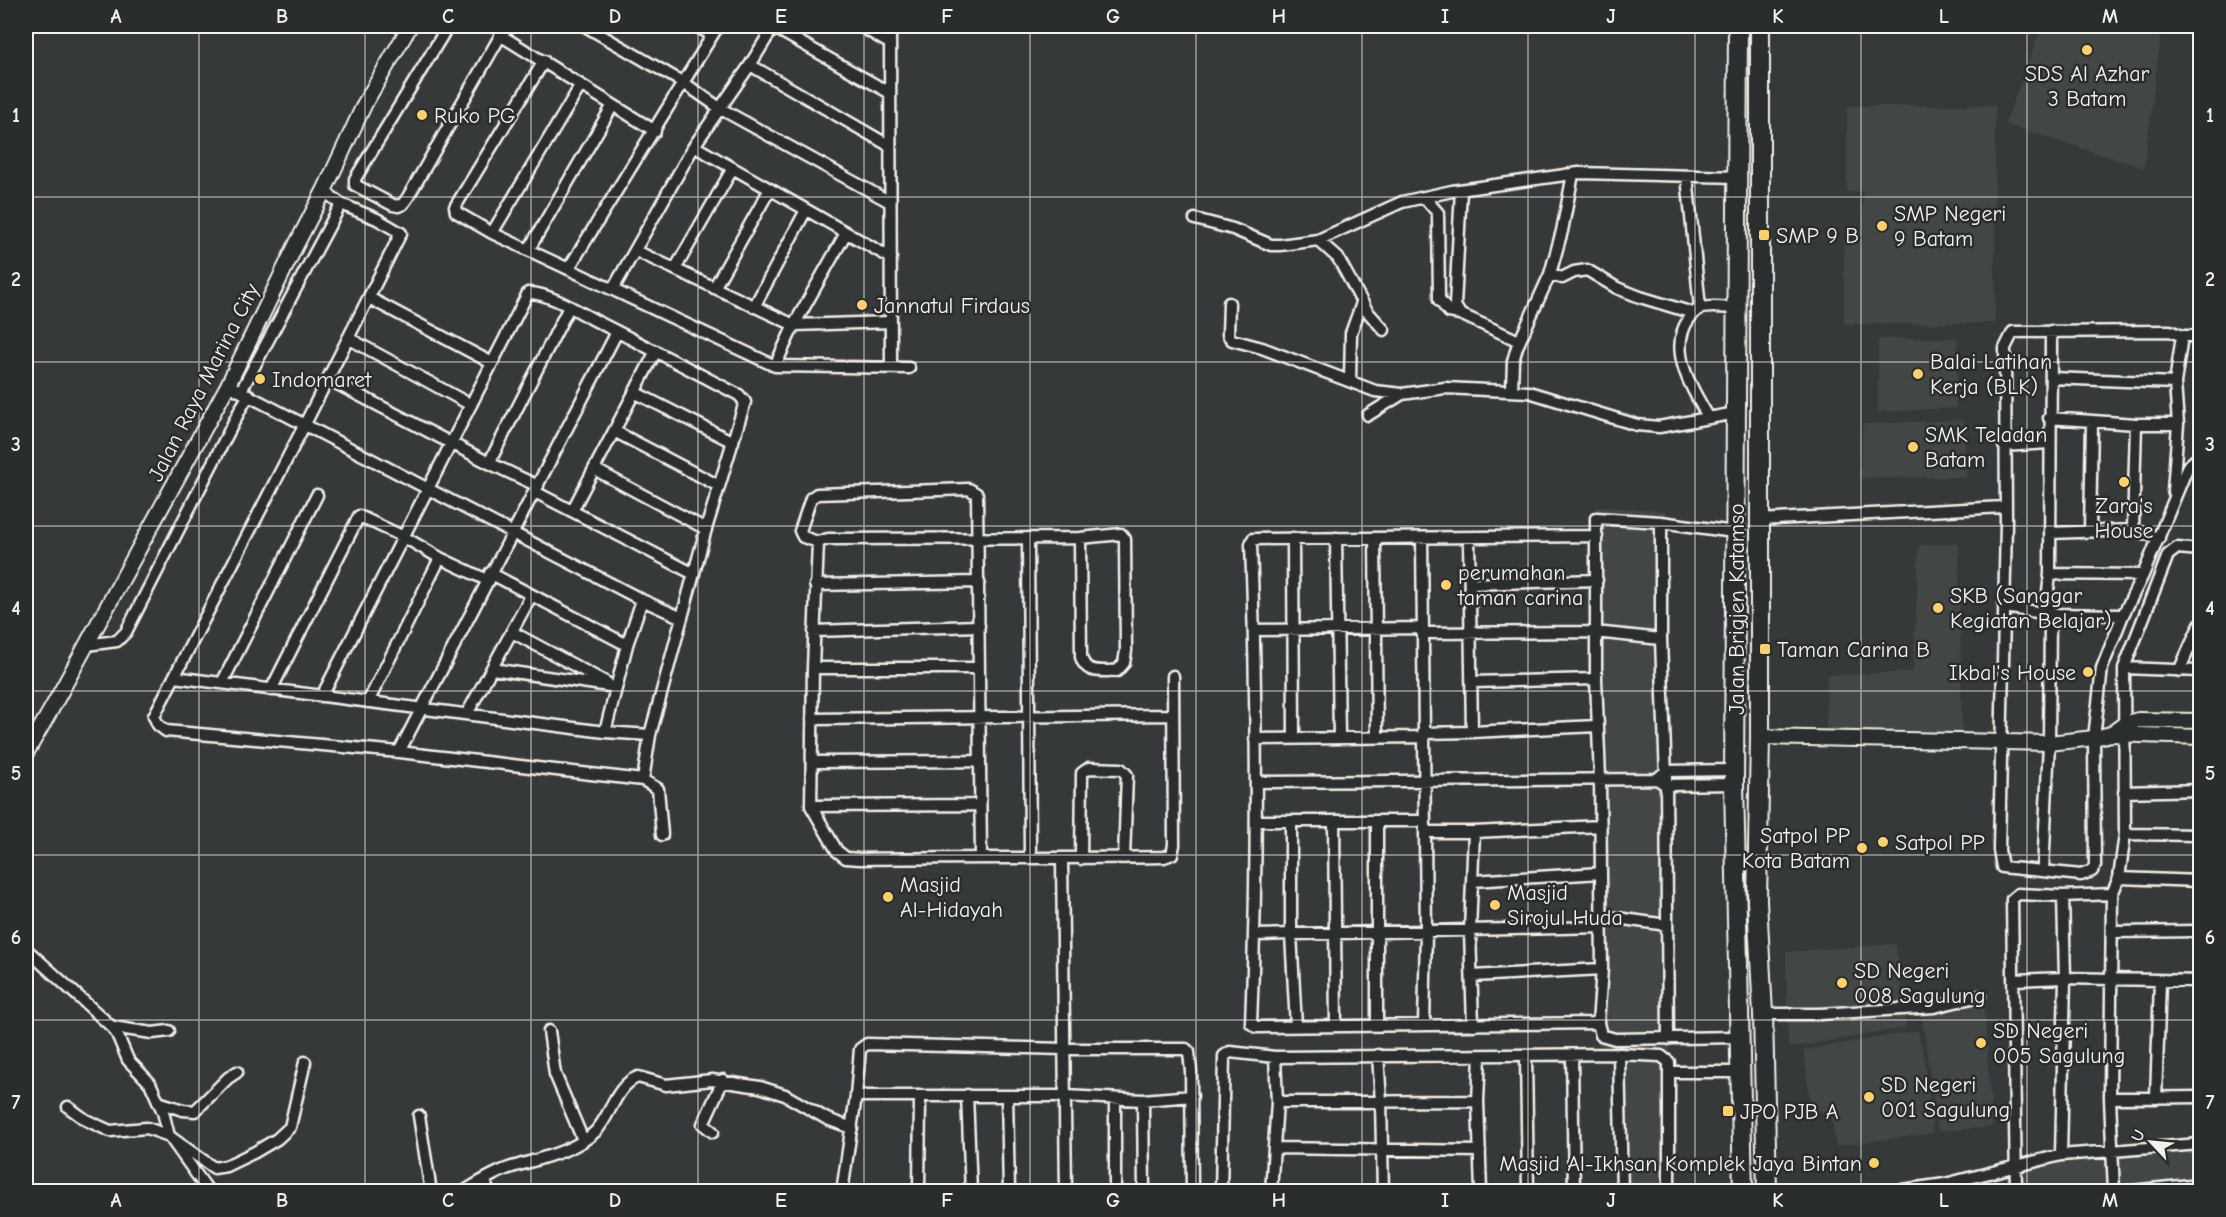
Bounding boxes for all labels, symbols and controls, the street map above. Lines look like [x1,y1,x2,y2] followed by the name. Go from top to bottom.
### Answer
[110,5,122,28] text: A
[276,5,288,28] text: B
[442,5,454,28] text: C
[609,5,621,28] text: D
[775,5,787,28] text: E
[941,5,953,28] text: F
[1106,5,1120,28] text: G
[1272,5,1286,28] text: H
[1441,5,1449,28] text: I
[1606,5,1616,28] text: J
[1772,5,1784,28] text: K
[1939,5,1949,28] text: L
[2102,5,2118,28] text: M
[2080,43,2094,57] marker: SDS Al Azhar 3 Batam
[2025,61,2150,112] place label: SDS Al Azhar 3 Batam
[434,103,516,129] place label: Ruko PG
[12,104,20,127] text: 1
[2206,104,2214,127] text: 1
[415,108,429,122] marker: Ruko PG
[1894,201,2006,252] place label: SMP Negeri 9 Batam
[1875,219,1889,233] marker: SMP Negeri 9 Batam
[1776,223,1859,249] place label: SMP 9 B
[1757,228,1771,242] marker: SMP 9 B
[11,268,21,291] text: 2
[2205,268,2215,291] text: 2
[143,279,265,486] street label: Jalan Raya Marina City
[874,293,1030,319] place label: Jannatul Firdaus
[855,298,869,312] marker: Jannatul Firdaus
[1930,349,2052,400] place label: Balai Latihan Kerja (BLK)
[272,367,372,393] place label: Indomaret
[1911,367,1925,381] marker: Balai Latihan Kerja (BLK)
[253,372,267,386] marker: Indomaret
[1925,422,2047,473] place label: SMK Teladan Batam
[11,433,21,456] text: 3
[2205,433,2215,456] text: 3
[1906,440,1920,454] marker: SMK Teladan Batam
[2117,475,2131,489] marker: Zara's House
[2095,493,2153,544] place label: Zara's House
[1724,503,1750,715] street label: Jalan Brigjen Katamso
[1457,560,1583,611] place label: perumahan taman carina
[1439,578,1453,592] marker: perumahan taman carina
[1950,583,2112,634] place label: SKB (Sanggar Kegiatan Belajar)
[11,597,21,620] text: 4
[2205,597,2215,620] text: 4
[1931,601,1945,615] marker: SKB (Sanggar Kegiatan Belajar)
[1777,637,1930,663] place label: Taman Carina B
[1758,642,1772,656] marker: Taman Carina B
[1949,660,2076,686] place label: Ikbal's House
[2081,665,2095,679] marker: Ikbal's House
[11,762,21,785] text: 5
[2205,762,2215,785] text: 5
[1742,823,1850,874] place label: Satpol PP Kota Batam
[1895,830,1985,856] place label: Satpol PP
[1876,835,1890,849] marker: Satpol PP
[1855,841,1869,855] marker: Satpol PP Kota Batam
[900,872,1003,923] place label: Masjid Al-Hidayah
[1507,880,1623,931] place label: Masjid Sirojul Huda
[881,890,895,904] marker: Masjid Al-Hidayah
[1488,898,1502,912] marker: Masjid Sirojul Huda
[11,926,21,949] text: 6
[2205,926,2215,949] text: 6
[1854,958,1986,1009] place label: SD Negeri 008 Sagulung
[1835,976,1849,990] marker: SD Negeri 008 Sagulung
[1993,1018,2125,1069] place label: SD Negeri 005 Sagulung
[1974,1036,1988,1050] marker: SD Negeri 005 Sagulung
[1881,1072,2010,1123] place label: SD Negeri 001 Sagulung
[1862,1090,1876,1104] marker: SD Negeri 001 Sagulung
[12,1091,21,1114] text: 7
[2206,1091,2215,1114] text: 7
[1740,1099,1839,1125] place label: JPO PJB A
[1721,1104,1735,1118] marker: JPO PJB A
[2121,1112,2181,1172] north arrow
[2128,1127,2149,1145] text: U
[1499,1151,1862,1177] place label: Masjid Al-Ikhsan Komplek Jaya Bintan
[1867,1156,1881,1170] marker: Masjid Al-Ikhsan Komplek Jaya Bintan
[110,1189,122,1212] text: A
[276,1189,288,1212] text: B
[442,1189,454,1212] text: C
[609,1189,621,1212] text: D
[775,1189,787,1212] text: E
[941,1189,953,1212] text: F
[1106,1189,1120,1212] text: G
[1272,1189,1286,1212] text: H
[1441,1189,1449,1212] text: I
[1606,1189,1616,1212] text: J
[1772,1189,1784,1212] text: K
[1939,1189,1949,1212] text: L
[2102,1189,2118,1212] text: M

